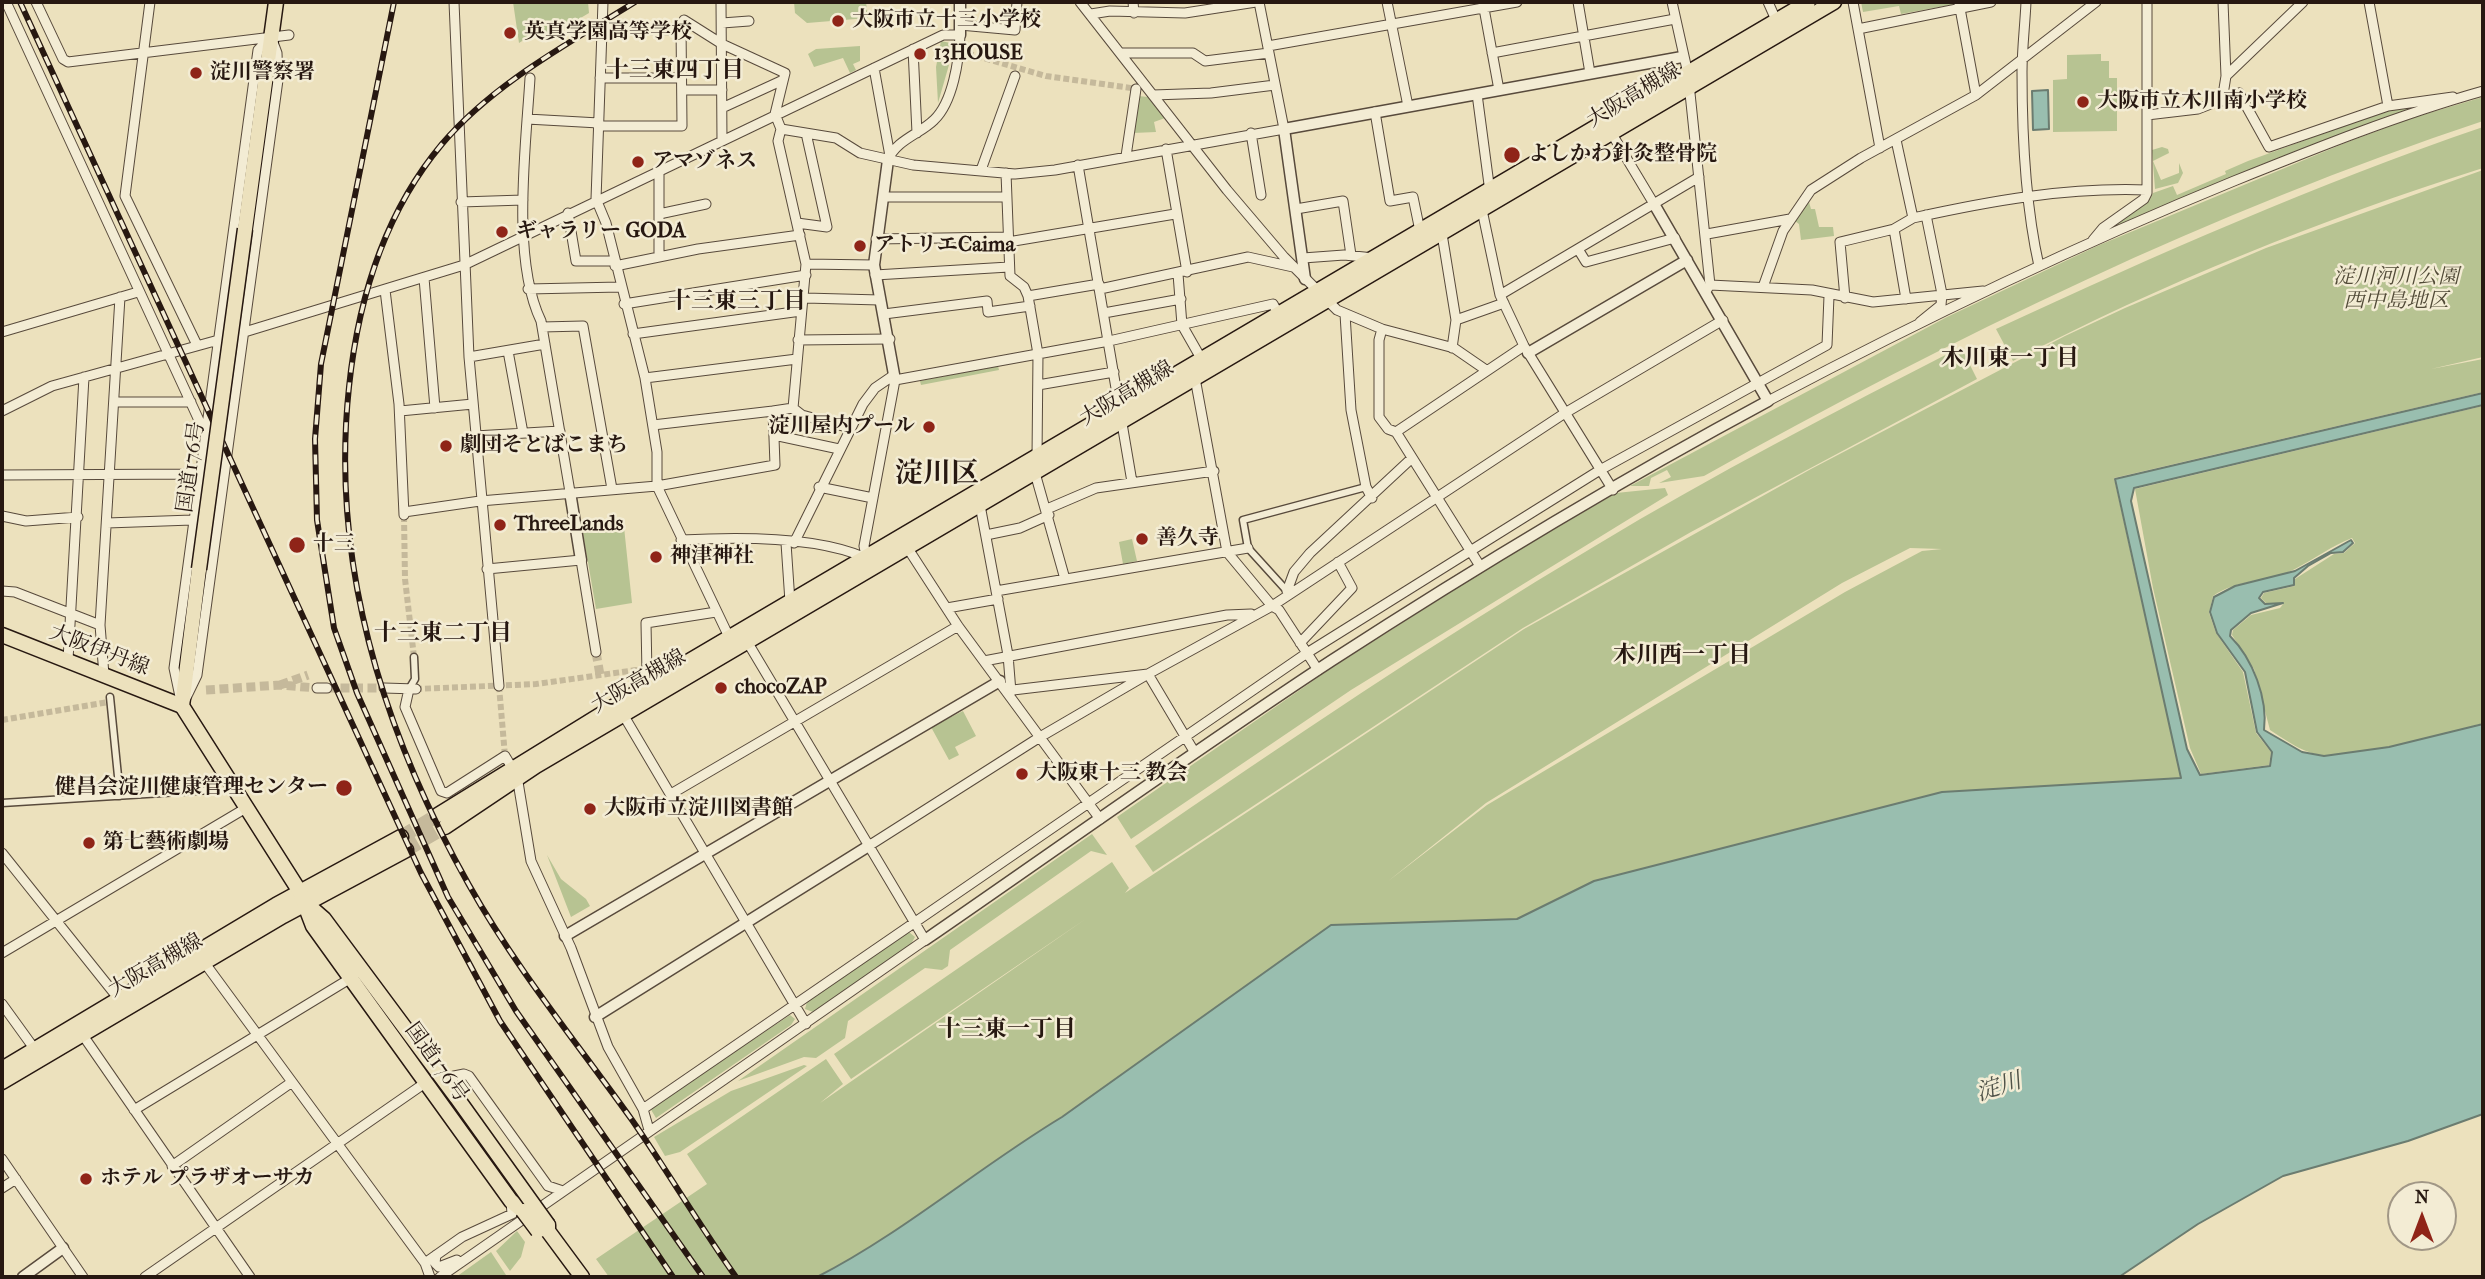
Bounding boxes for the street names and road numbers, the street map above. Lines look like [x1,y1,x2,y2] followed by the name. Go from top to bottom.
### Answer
[1583,58,1685,134] street label: 大阪高槻線
[1076,356,1178,432] street label: 大阪高槻線
[173,420,211,514] street label: 国道176号
[45,620,153,682] street label: 大阪伊丹線
[587,645,691,719] street label: 大阪高槻線
[104,929,208,1003] street label: 大阪高槻線
[399,1018,473,1108] street label: 国道176号

